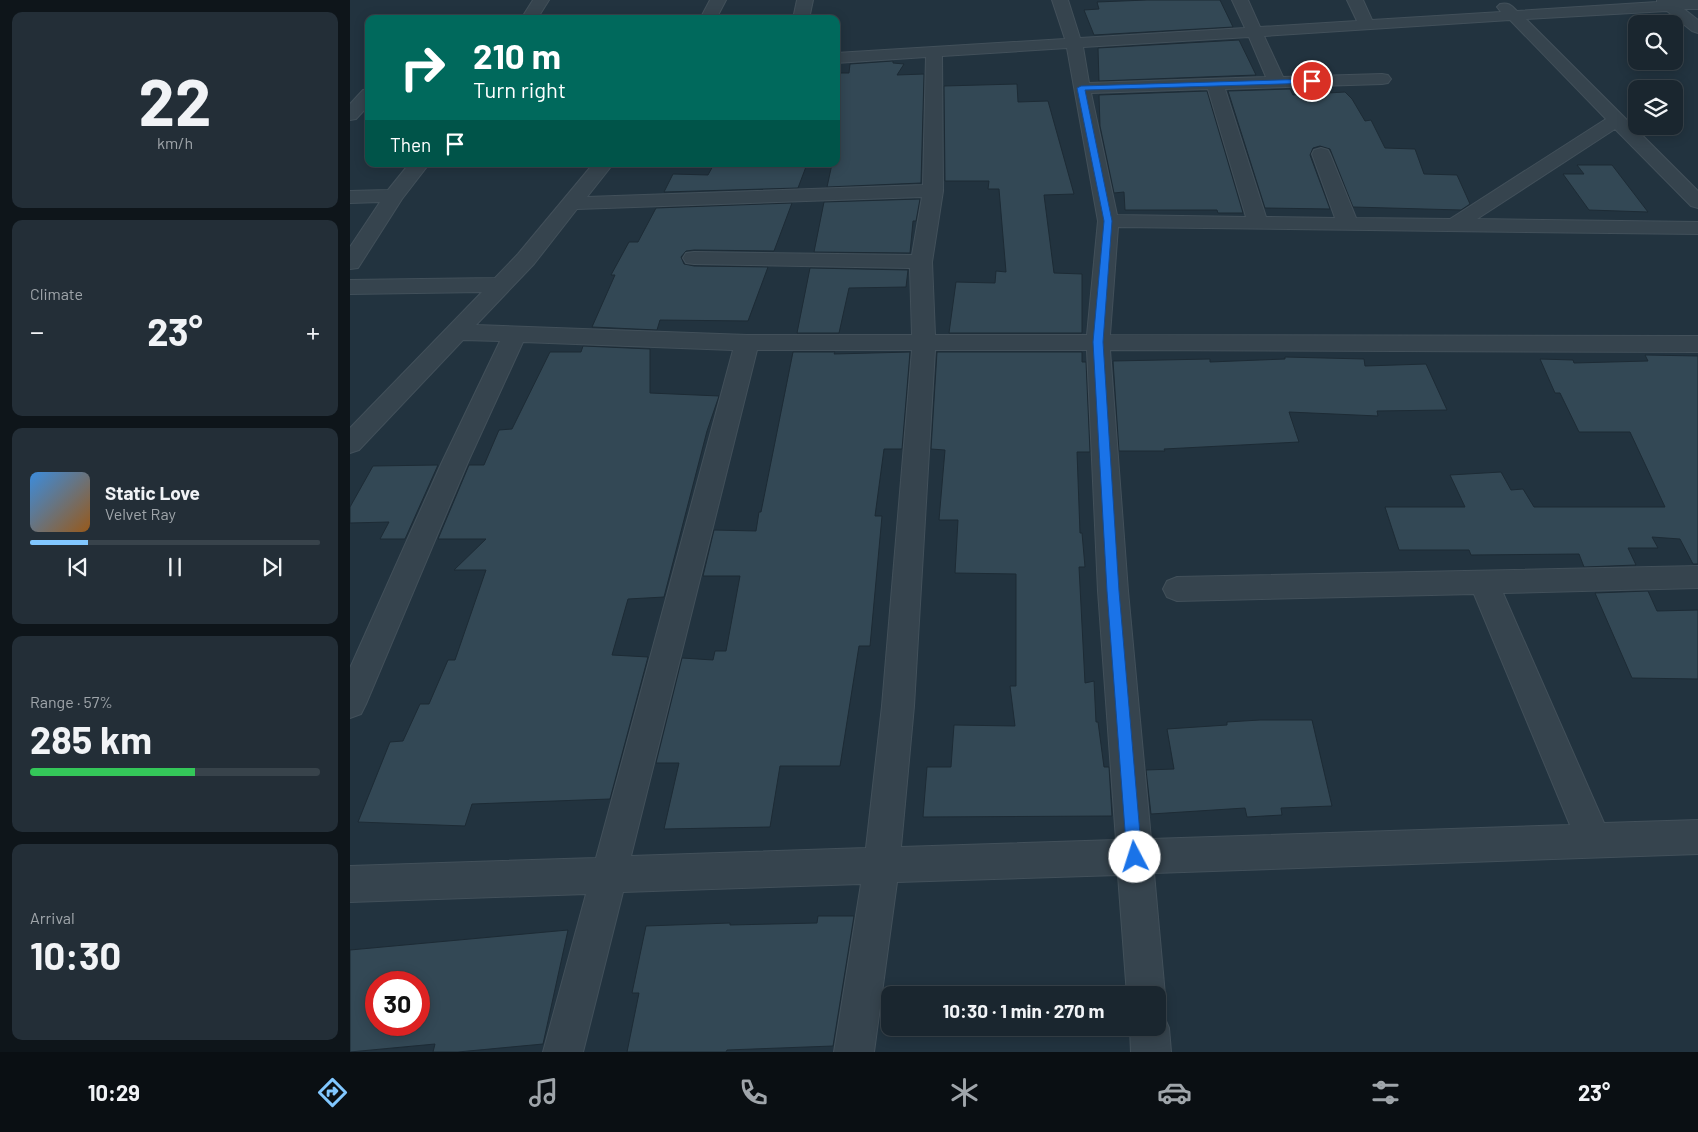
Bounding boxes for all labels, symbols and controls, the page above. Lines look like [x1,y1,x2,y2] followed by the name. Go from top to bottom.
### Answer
[1628,15,1683,135] map controls
[1628,15,1683,70] button: search
[473,34,561,76] text: 210 m
[390,35,455,100] icon: right
[1291,60,1333,102] pin
[139,61,211,139] text: 22
[1298,67,1326,95] icon: arrive
[473,76,566,102] text: Turn right
[1628,80,1683,135] button: layers
[441,130,469,158] icon: arrive
[157,133,193,152] text: km/h
[390,133,431,156] text: Then
[30,284,83,303] text: Climate
[147,308,203,354] text: 23°
[30,314,44,348] text: −
[306,314,320,348] text: +
[105,481,200,504] text: Static Love
[105,504,176,523] text: Velvet Ray
[64,553,92,581] icon: previous
[161,553,189,581] icon: pause
[258,553,286,581] icon: next
[30,692,113,711] text: Range · 57%
[30,716,152,762] text: 285 km
[1108,830,1160,882] position arrow
[30,908,75,927] text: Arrival
[30,932,121,978] text: 10:30
[365,971,430,1036] speed limit sign: 30
[943,999,1104,1022] text: 10:30 · 1 min · 270 m
[315,1075,350,1110] icon: directions
[526,1075,561,1110] icon: music
[736,1075,771,1110] icon: phone
[947,1075,982,1110] icon: climate
[1157,1075,1192,1110] icon: car
[1368,1075,1403,1110] icon: filters
[88,1079,140,1105] text: 10:29
[1578,1079,1610,1105] text: 23°

